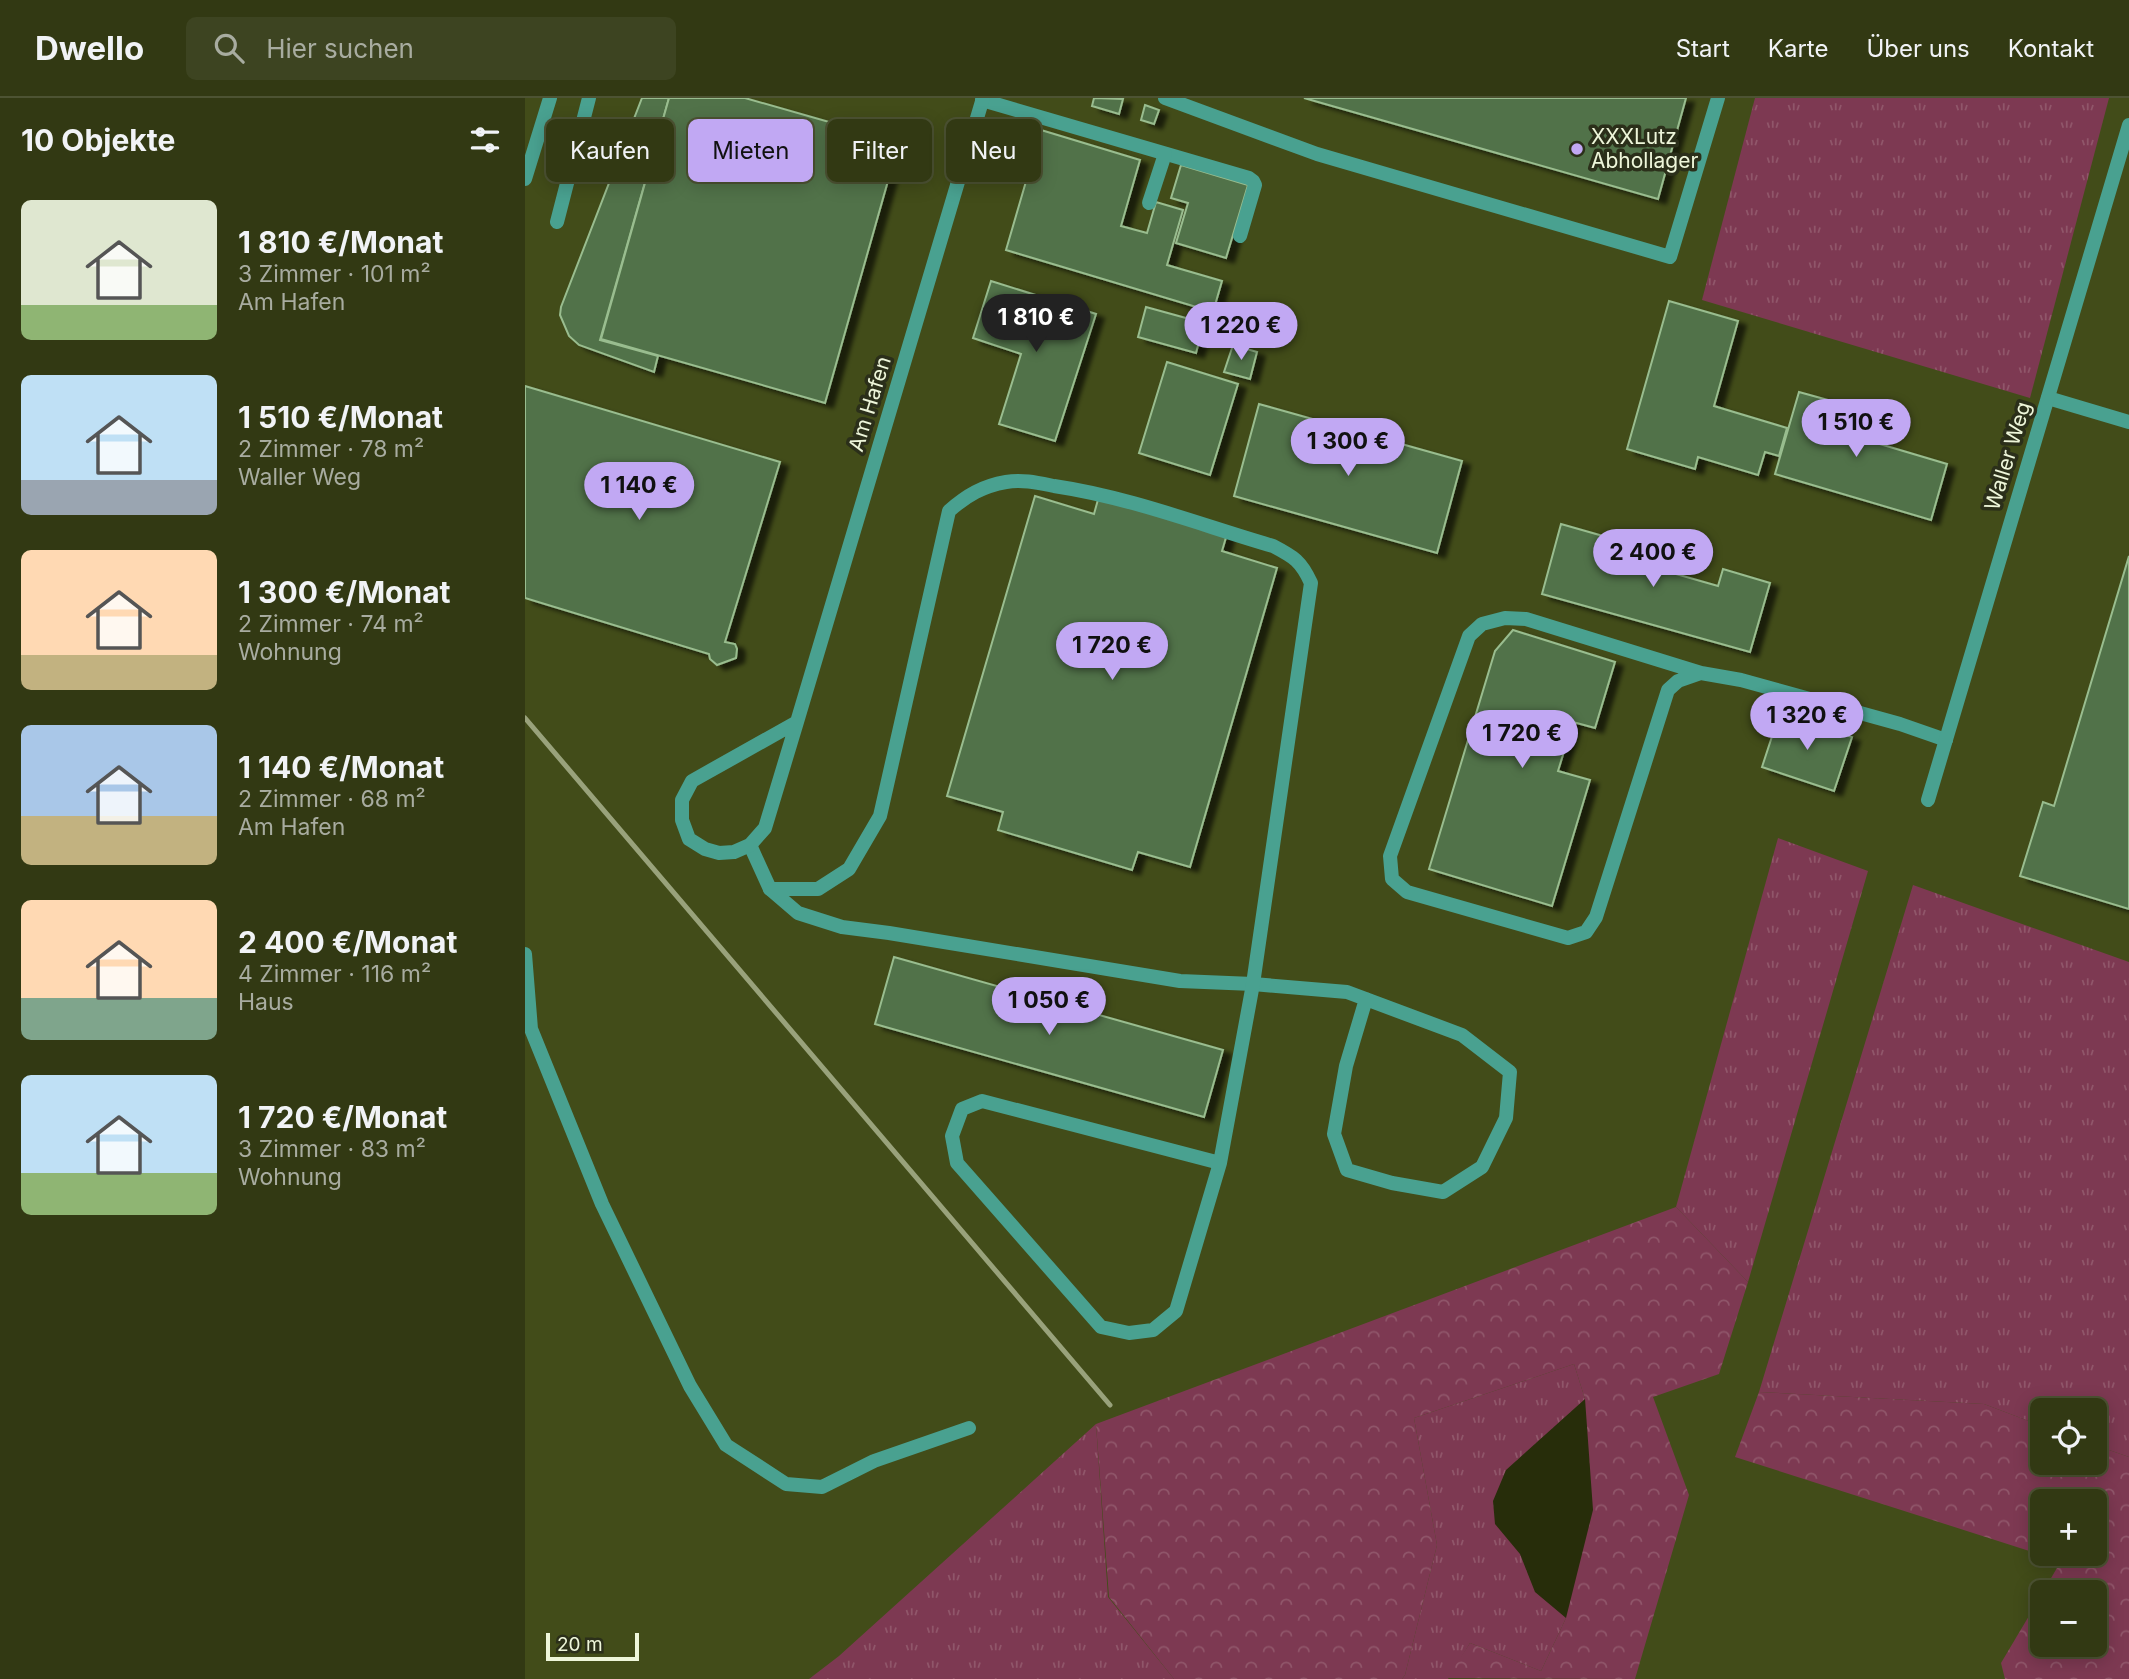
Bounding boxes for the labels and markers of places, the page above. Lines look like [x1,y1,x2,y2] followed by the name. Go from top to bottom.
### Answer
[1591,124,1698,173] place label: XXXLutz Abhollager
[1569,141,1585,157] marker: XXXLutz Abhollager
[971,294,1101,354] pin: 1 810 €
[1176,302,1306,362] pin: 1 220 €
[1791,400,1921,459] pin: 1 510 €
[1283,418,1413,478] pin: 1 300 €
[574,462,704,522] pin: 1 140 €
[1588,530,1718,589] pin: 2 400 €
[1047,622,1177,682] pin: 1 720 €
[1742,692,1872,752] pin: 1 320 €
[1457,710,1587,770] pin: 1 720 €
[984,978,1114,1037] pin: 1 050 €

